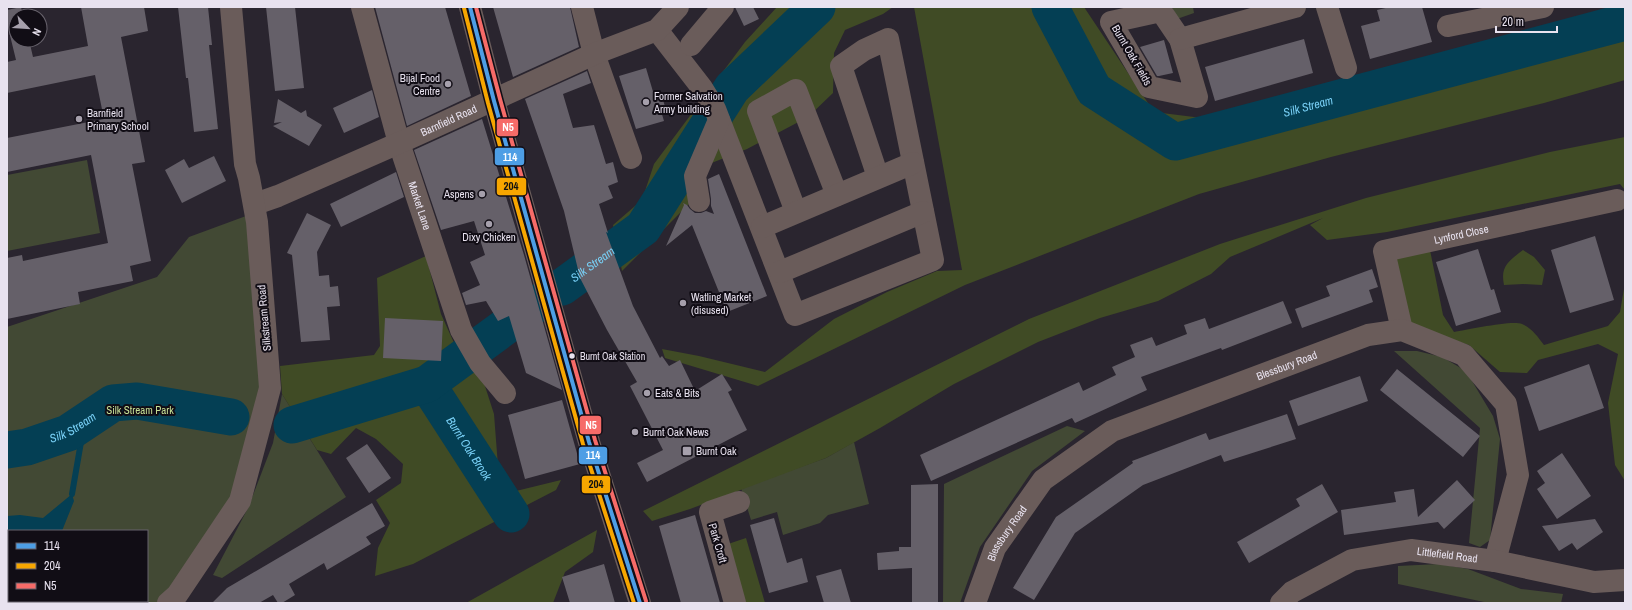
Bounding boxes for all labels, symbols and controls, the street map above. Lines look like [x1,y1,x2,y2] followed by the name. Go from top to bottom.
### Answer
[8,8,48,48] north arrow
[1496,8,1557,34] scale bar
[1502,14,1524,30] text: 20 m
[1109,22,1155,88] street label: Burnt Oak Fields
[29,26,45,38] text: N
[400,71,440,98] place label: Bijal Food Centre
[443,79,453,89] marker: Bijal Food Centre
[653,89,723,116] place label: Former Salvation Army building
[1281,92,1335,121] water label: Silk Stream
[641,97,651,107] marker: Former Salvation Army building
[418,101,479,139] street label: Barnfield Road
[87,106,149,133] place label: Barnfield Primary School
[74,114,84,124] marker: Barnfield Primary School
[496,118,519,137] line badge: N5
[502,120,514,134] text: N5
[494,147,525,166] line badge: 114
[503,150,517,164] text: 114
[496,177,527,196] line badge: 204
[503,179,519,193] text: 204
[405,180,434,232] street label: Market Lane
[443,187,474,201] place label: Aspens
[477,189,487,199] marker: Aspens
[484,219,494,229] marker: Dixy Chicken
[1433,221,1490,247] street label: Lynford Close
[462,230,516,244] place label: Dixy Chicken
[567,243,618,286] water label: Silk Stream
[254,284,274,352] street label: Silkstream Road
[691,290,752,317] place label: Watling Market (disused)
[678,298,688,308] marker: Watling Market (disused)
[1254,348,1319,383] street label: Blessbury Road
[580,350,645,363] place label: Burnt Oak Station
[567,351,577,361] marker: Burnt Oak Station
[655,386,700,400] place label: Eats & Bits
[642,388,652,398] marker: Eats & Bits
[106,403,174,417] park label: Silk Stream Park
[47,409,99,447] water label: Silk Stream
[442,414,496,485] water label: Burnt Oak Brook
[579,415,602,435] line badge: N5
[585,418,597,432] text: N5
[643,425,709,439] place label: Burnt Oak News
[630,427,640,437] marker: Burnt Oak News
[696,444,737,458] place label: Burnt Oak
[681,445,693,457] marker: Burnt Oak
[578,446,608,465] line badge: 114
[586,448,600,462] text: 114
[581,475,611,494] line badge: 204
[588,477,604,491] text: 204
[984,503,1030,563] street label: Blessbury Road
[706,522,730,565] street label: Park Croft
[8,530,148,602] legend
[44,538,60,554] text: 114
[1416,544,1478,566] street label: Littlefield Road
[44,558,61,574] text: 204
[44,578,57,594] text: N5

